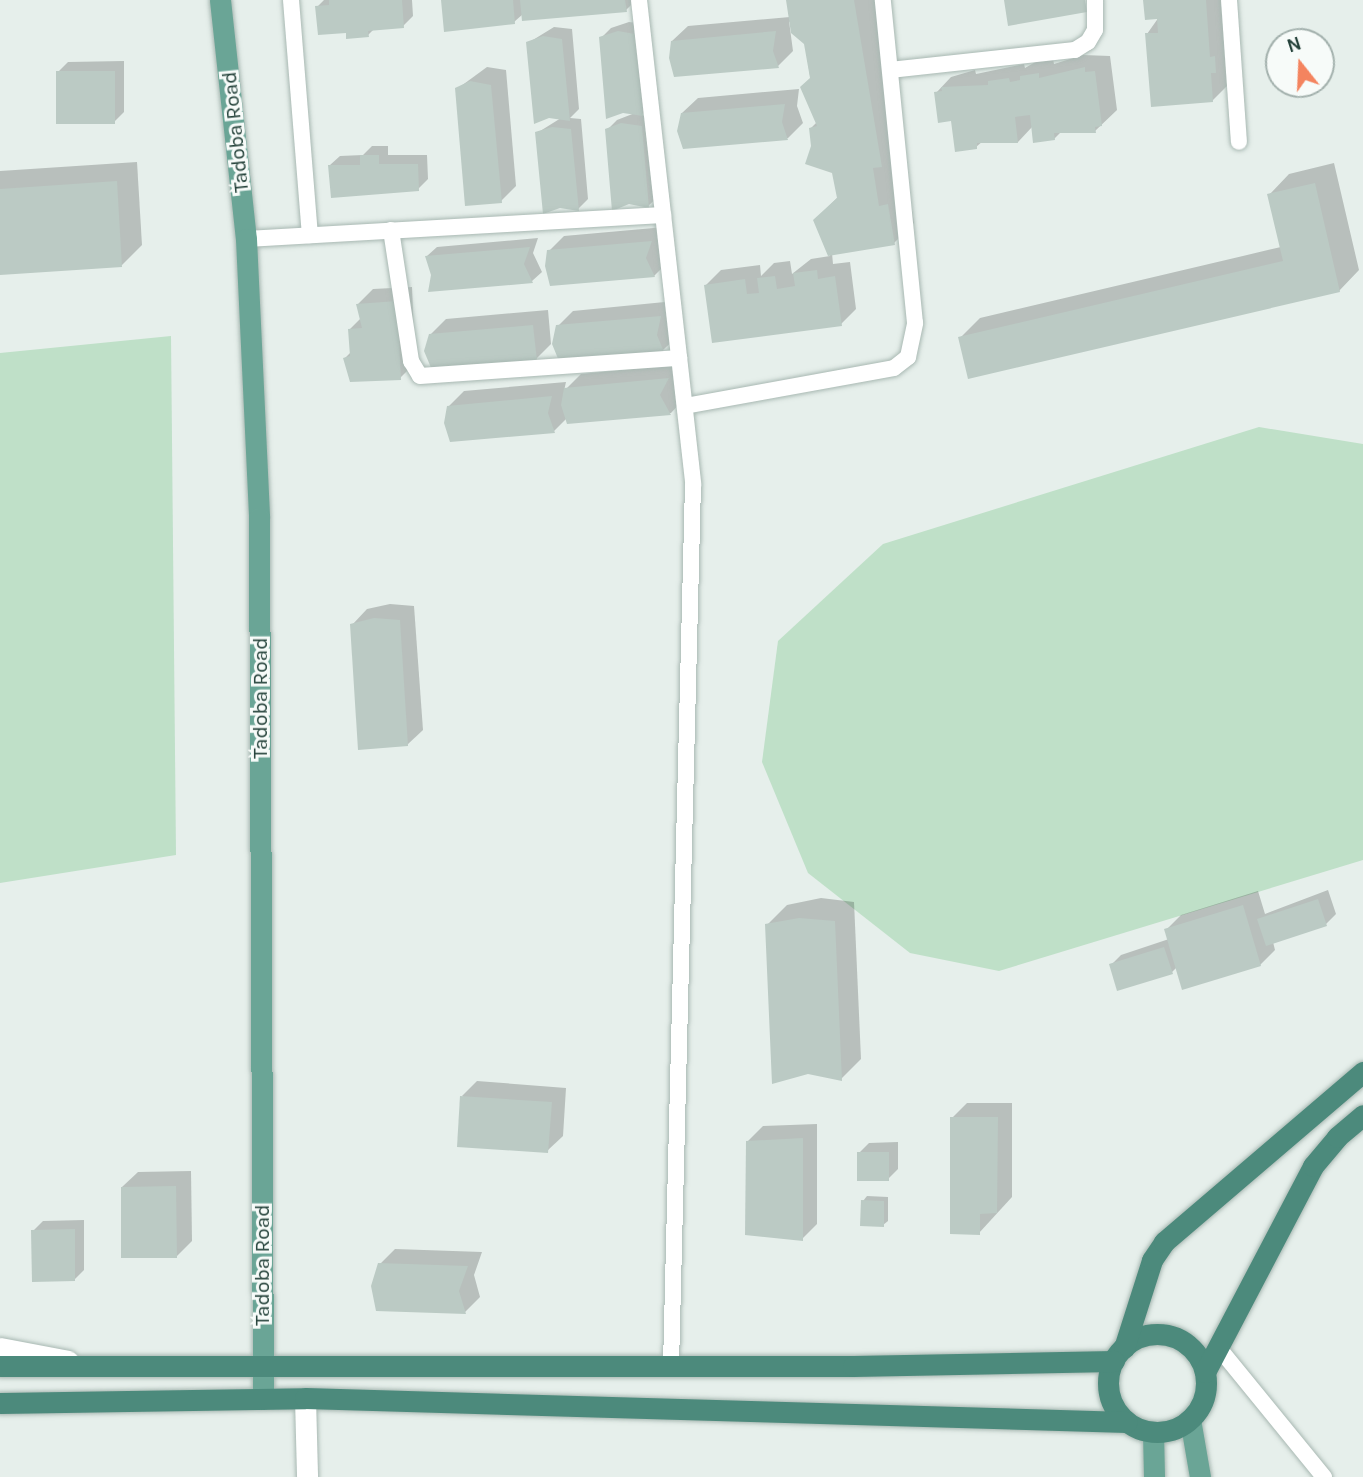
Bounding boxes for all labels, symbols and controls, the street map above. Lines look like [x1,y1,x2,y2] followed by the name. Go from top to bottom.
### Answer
[1265,28,1335,98] north arrow
[1284,32,1304,57] text: N
[216,70,254,194] street label: Tadoba Road
[247,637,273,759] street label: Tadoba Road
[249,1204,275,1326] street label: Tadoba Road

